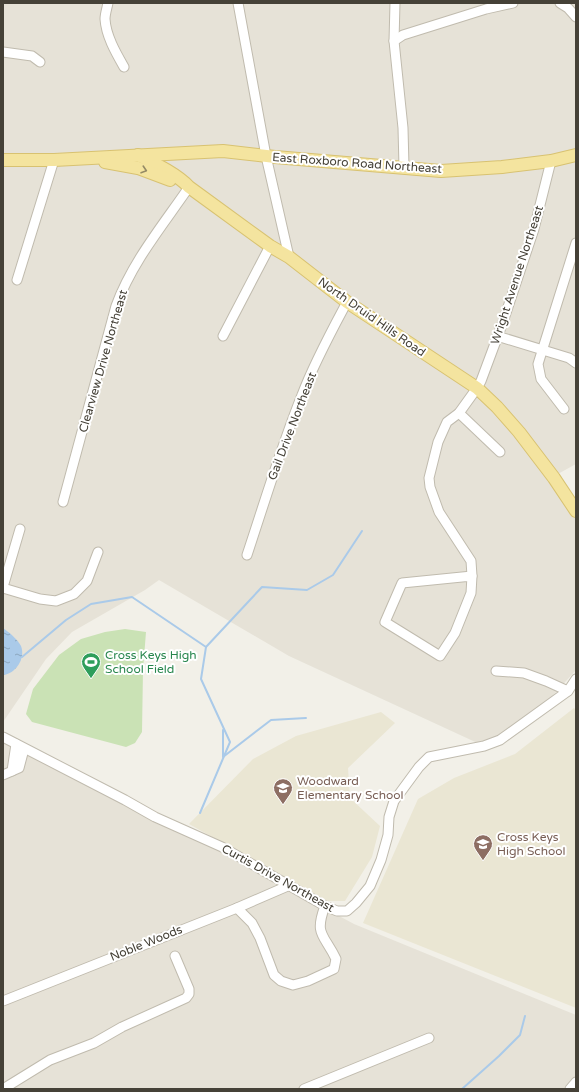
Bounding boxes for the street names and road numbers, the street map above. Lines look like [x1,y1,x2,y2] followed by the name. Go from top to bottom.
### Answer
[272,150,443,176] street label: East Roxboro Road Northeast
[488,203,546,346] street label: Wright Avenue Northeast
[316,275,428,359] street label: North Druid Hills Road
[76,288,130,434] street label: Clearview Drive Northeast
[265,370,319,482] street label: Gail Drive Northeast
[219,841,337,915] street label: Curtis Drive Northeast
[108,922,184,964] street label: Noble Woods

